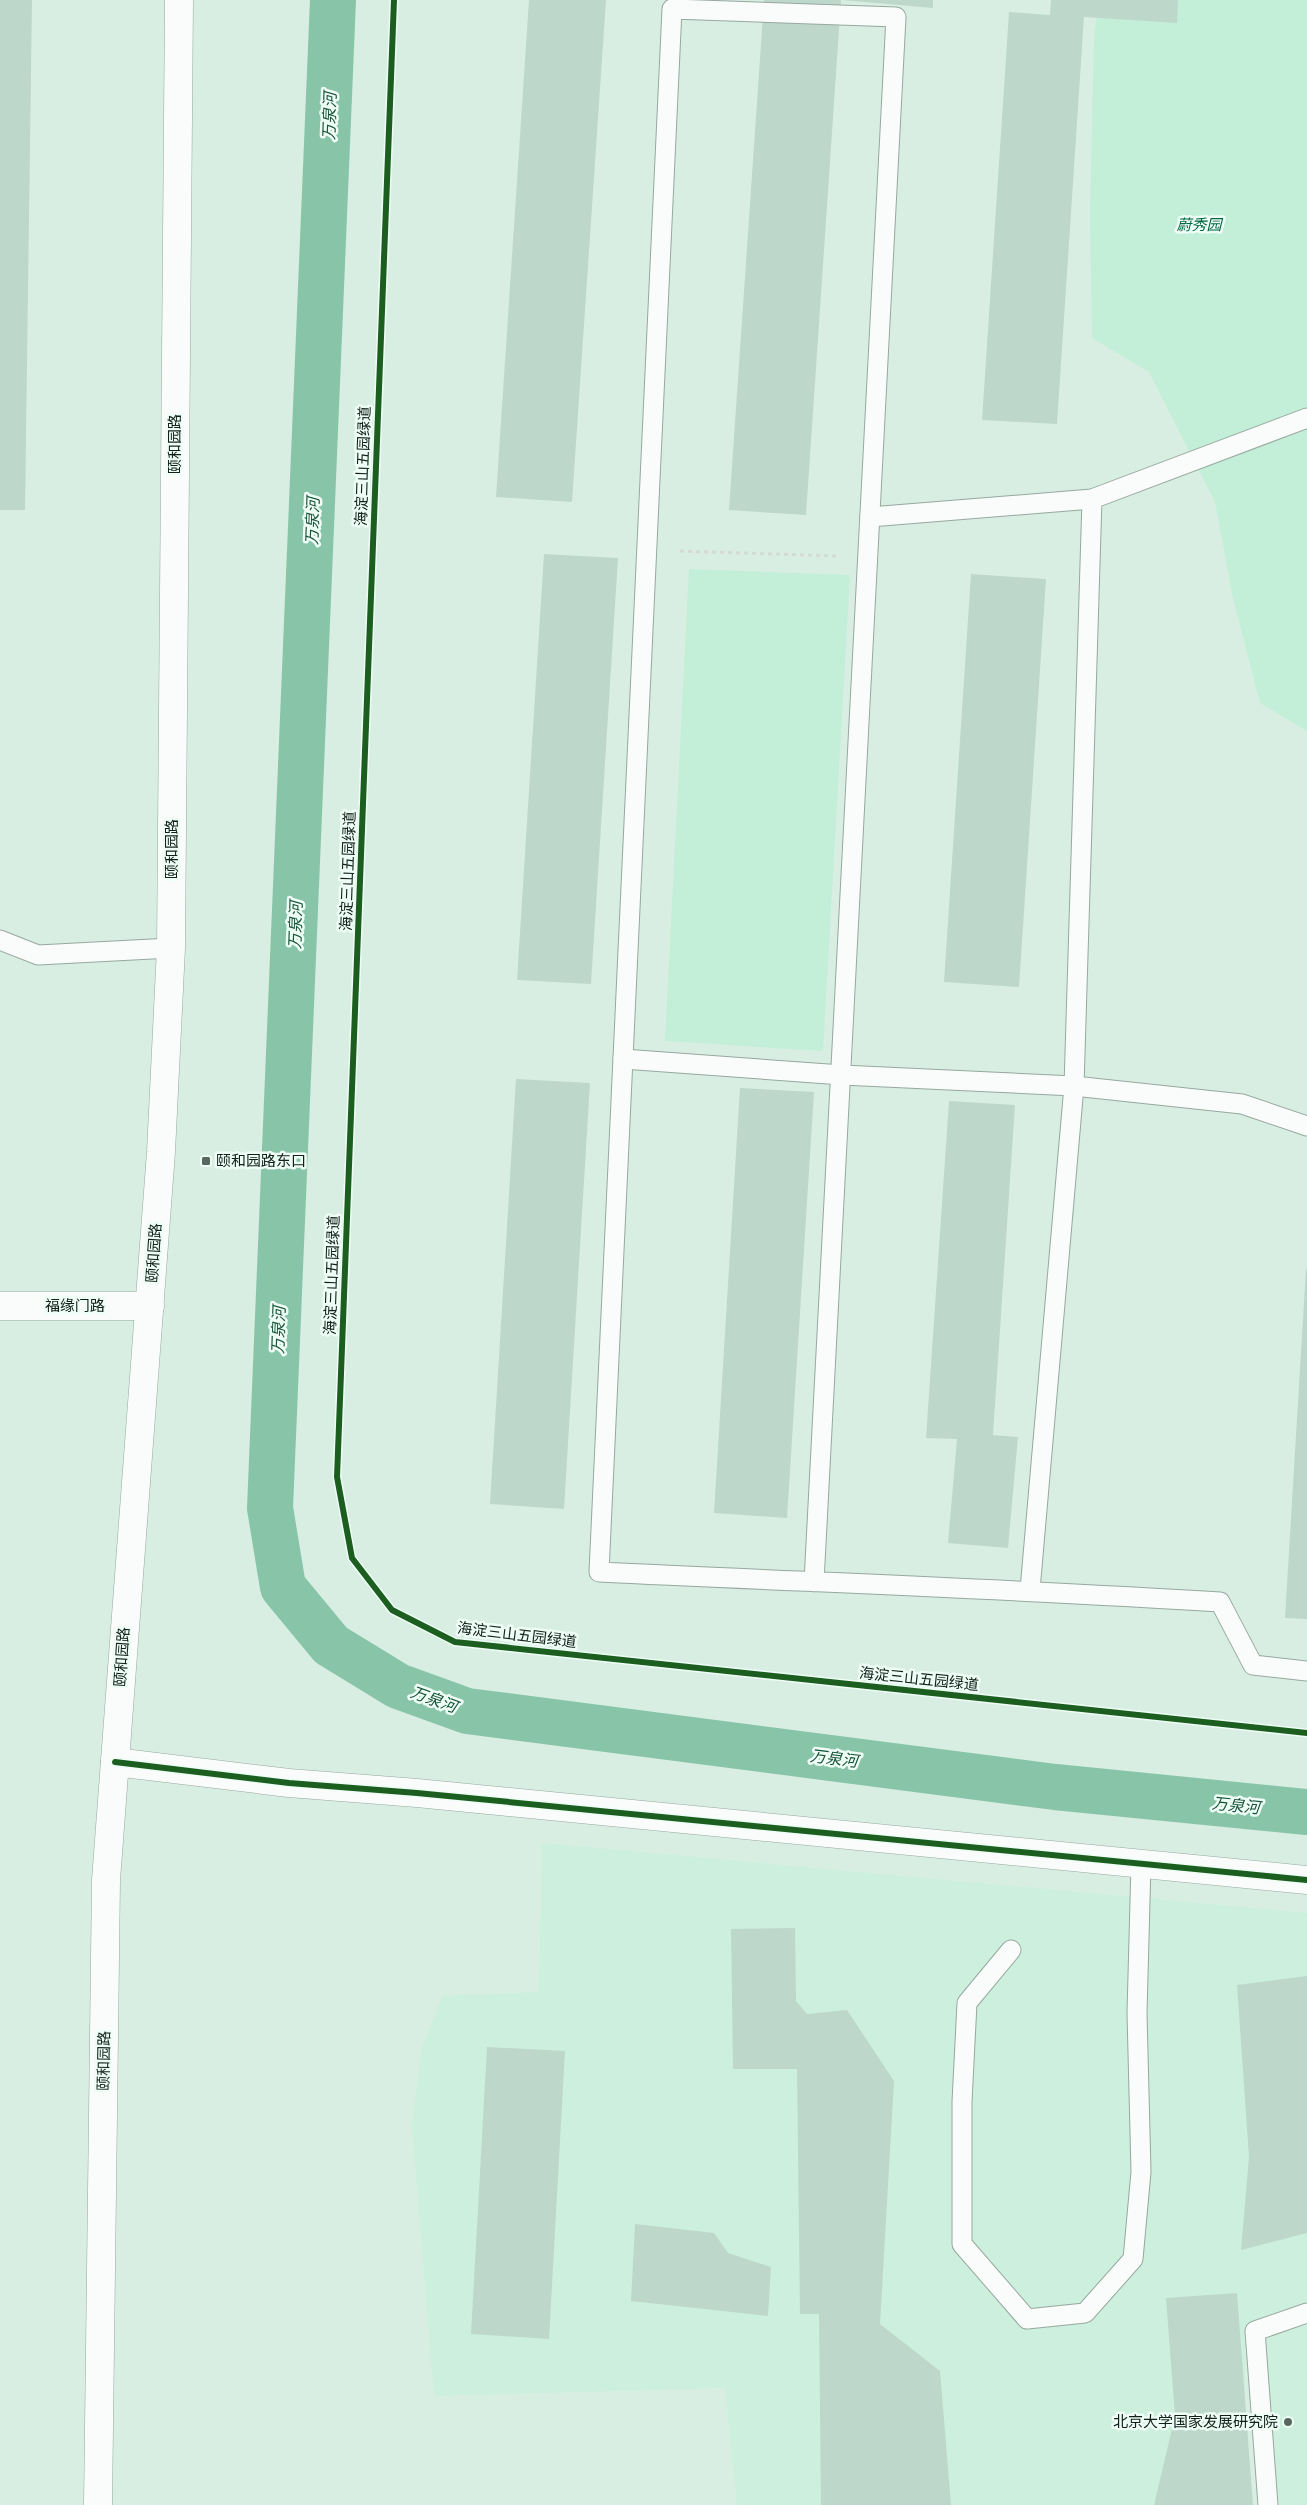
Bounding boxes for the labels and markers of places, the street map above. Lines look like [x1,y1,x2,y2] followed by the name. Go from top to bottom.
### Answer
[216,1151,306,1170] place label: 颐和园路东口
[200,1155,212,1167] marker: 颐和园路东口
[1113,2412,1278,2431] place label: 北京大学国家发展研究院
[1282,2416,1294,2428] marker: 北京大学国家发展研究院

